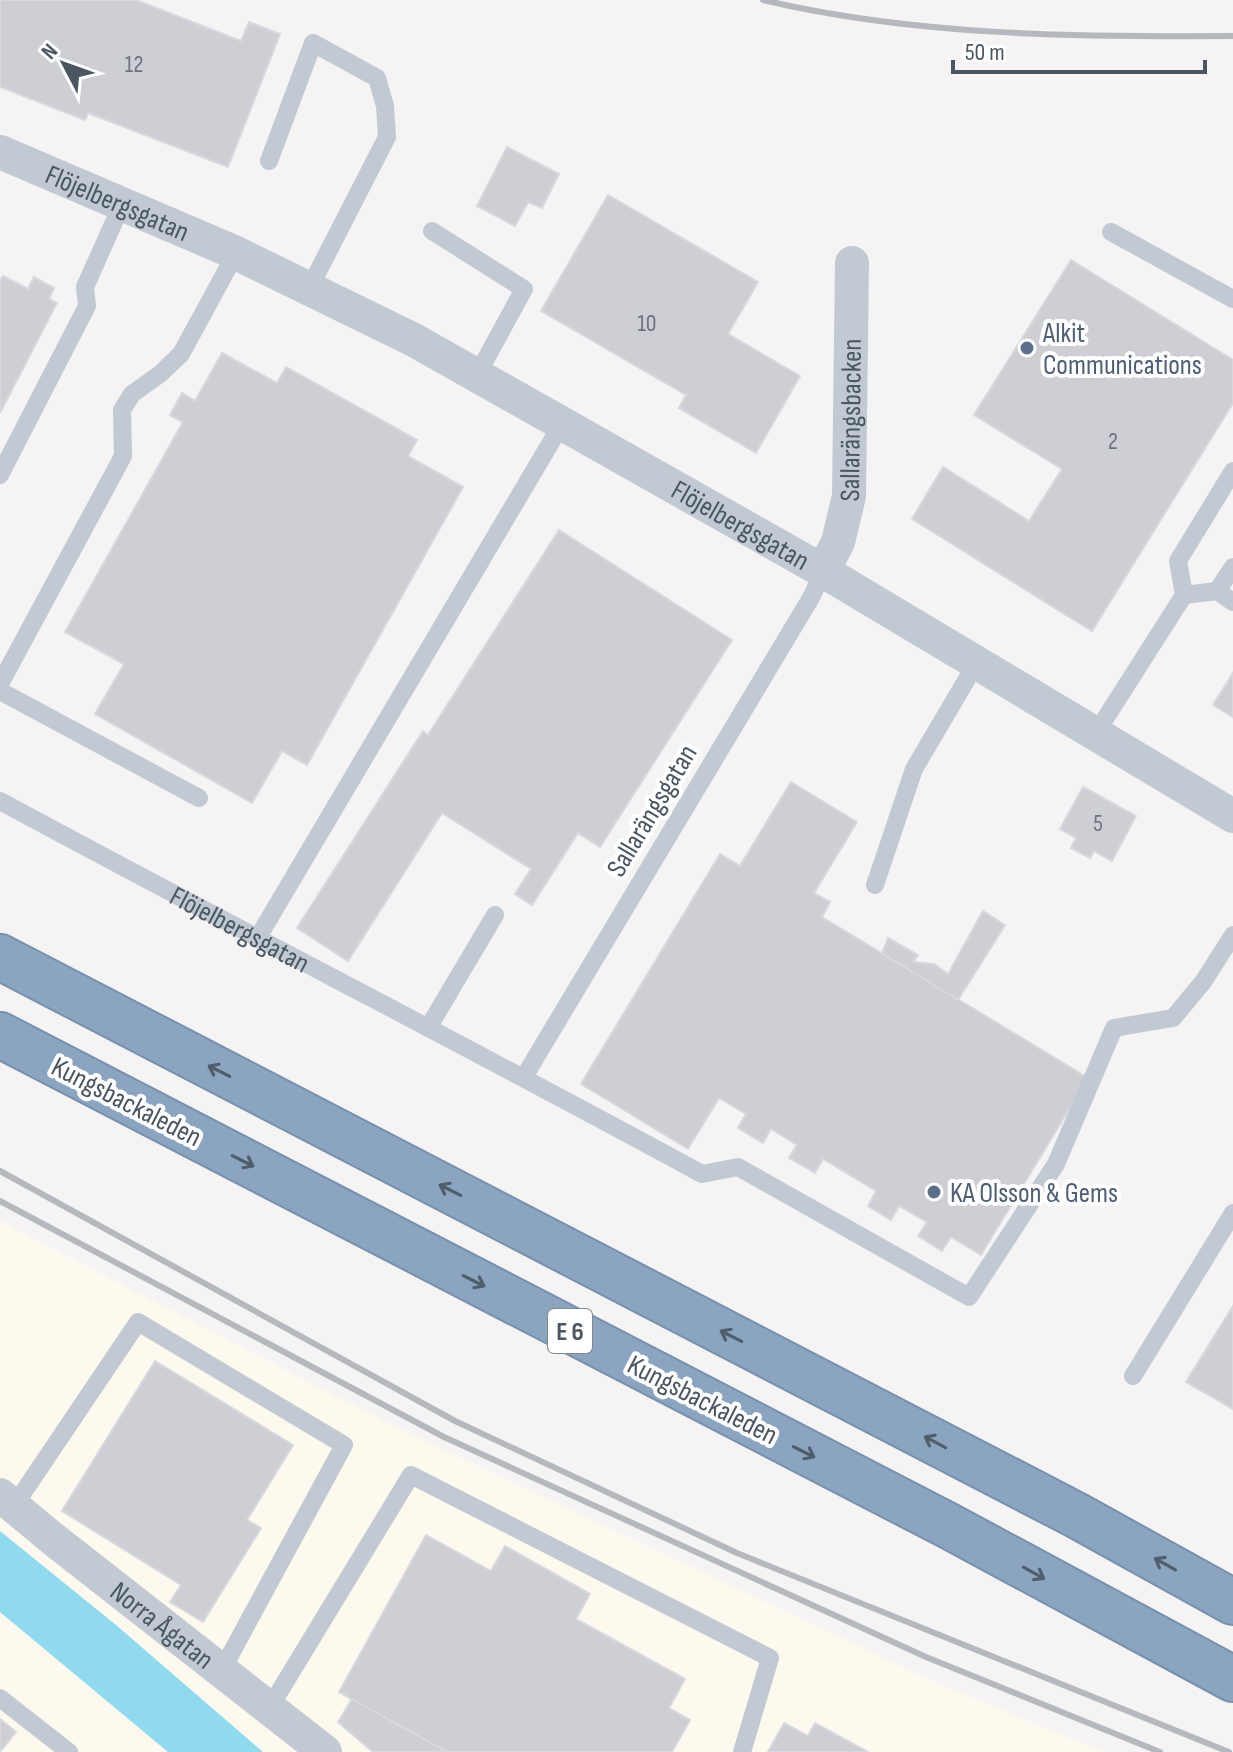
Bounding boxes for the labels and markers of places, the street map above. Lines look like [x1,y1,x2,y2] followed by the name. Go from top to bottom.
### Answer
[1042,317,1202,382] place label: Alkit Communications
[1018,339,1036,357] marker: Alkit Communications
[950,1177,1118,1210] place label: KA Olsson & Gems
[925,1183,943,1201] marker: KA Olsson & Gems

